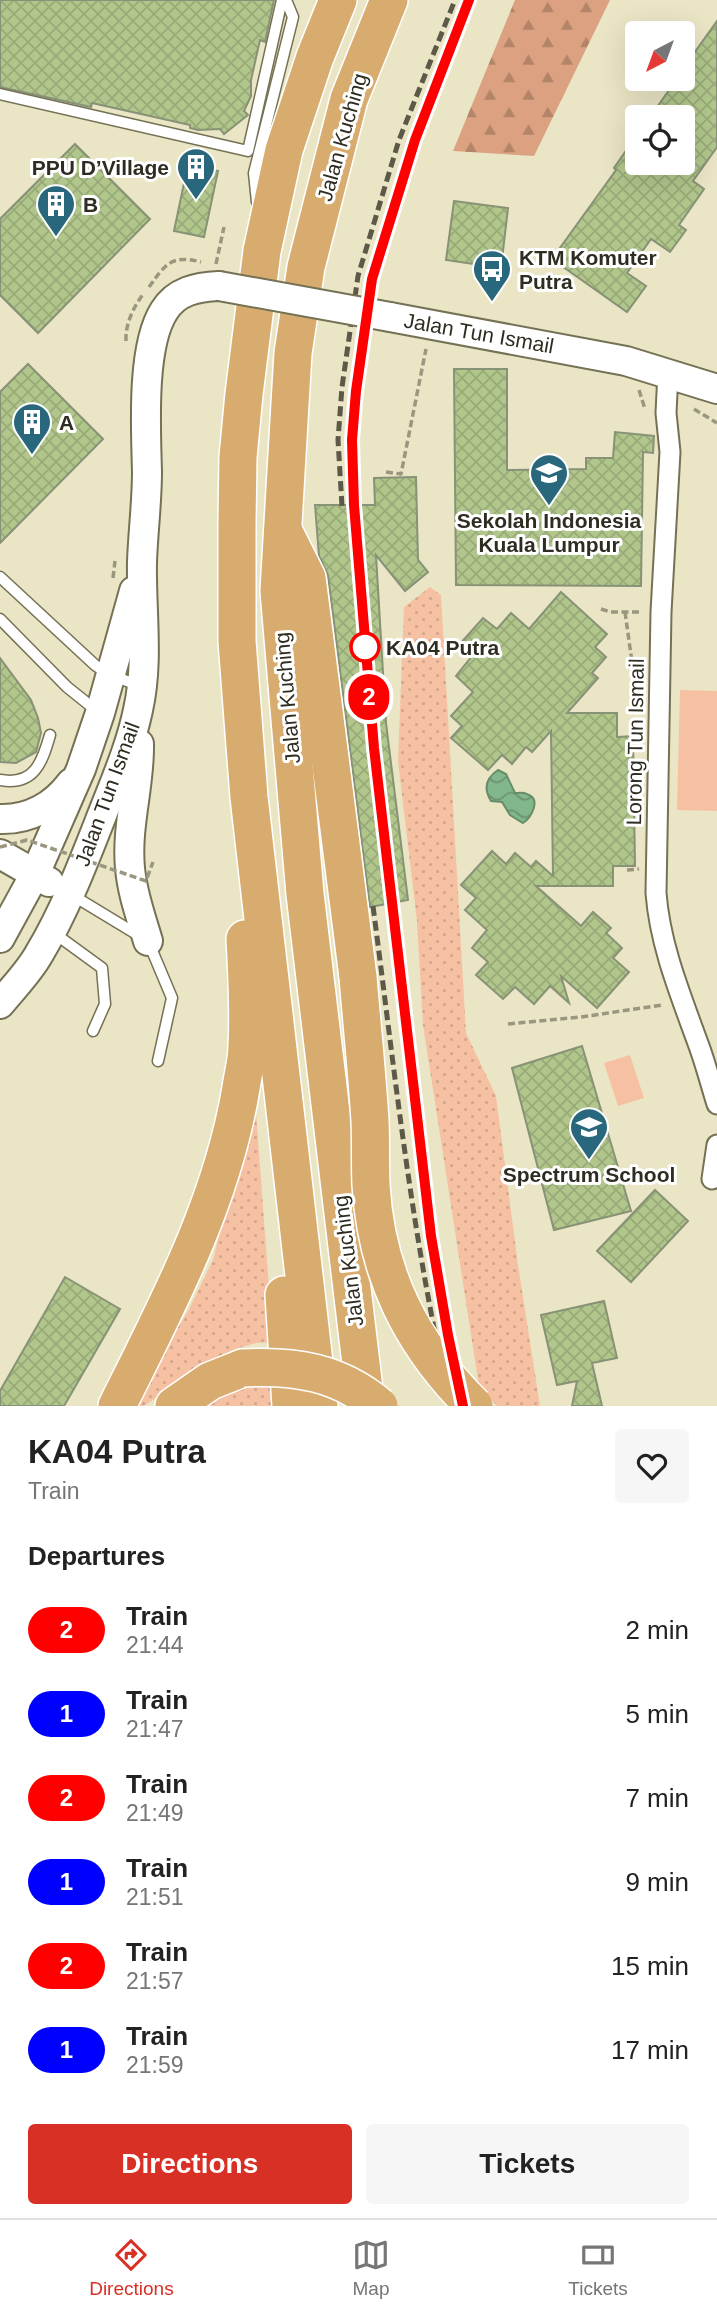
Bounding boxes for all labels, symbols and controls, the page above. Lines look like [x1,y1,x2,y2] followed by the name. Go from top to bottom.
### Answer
[625,21,695,91] north arrow
[625,21,695,175] map controls
[313,70,371,204] street label: Jalan Kuching
[625,105,695,175] button: locate
[175,146,217,201] building icon: PPU D’Village
[32,156,169,179] place label: PPU D’Village
[35,183,77,238] building icon: B
[83,193,98,216] place label: B
[519,246,657,293] place label: KTM Komuter Putra
[471,248,513,303] bus stop icon: KTM Komuter Putra
[402,308,556,358] street label: Jalan Tun Ismail
[11,401,53,456] building icon: A
[59,411,74,434] place label: A
[528,452,570,507] school or university icon: Sekolah Indonesia Kuala Lumpur
[457,509,642,556] place label: Sekolah Indonesia Kuala Lumpur
[270,631,304,765] street label: Jalan Kuching
[350,632,380,662] marker: KA04 Putra
[386,636,500,659] place label: KA04 Putra
[622,658,648,826] street label: Lorong Tun Ismail
[346,674,392,720] line badge: 2
[362,683,376,710] text: 2
[70,719,144,869] street label: Jalan Tun Ismail
[568,1106,610,1161] school or university icon: Spectrum School
[503,1163,675,1186] place label: Spectrum School
[329,1194,367,1328] street label: Jalan Kuching
[615,1429,689,1503] button: heart
[28,1433,206,1470] text: KA04 Putra
[28,1478,80,1504] text: Train
[28,1541,165,1571] text: Departures
[126,1601,188,1631] text: Train
[625,1615,689,1645] text: 2 min
[60,1616,73,1643] text: 2
[126,1632,184,1658] text: 21:44
[126,1685,188,1715] text: Train
[625,1699,689,1729] text: 5 min
[60,1700,73,1727] text: 1
[126,1716,184,1742] text: 21:47
[126,1769,188,1799] text: Train
[625,1783,689,1813] text: 7 min
[60,1784,73,1811] text: 2
[126,1800,184,1826] text: 21:49
[126,1853,188,1883] text: Train
[625,1867,689,1897] text: 9 min
[60,1868,73,1895] text: 1
[126,1884,184,1910] text: 21:51
[126,1937,188,1967] text: Train
[611,1951,689,1981] text: 15 min
[60,1952,73,1979] text: 2
[126,1968,184,1994] text: 21:57
[126,2021,188,2051] text: Train
[611,2035,689,2065] text: 17 min
[60,2036,73,2063] text: 1
[126,2052,184,2078] text: 21:59
[28,2124,352,2204] button: Directions
[366,2124,689,2204] button: Tickets
[89,2236,174,2300] tab: Directions
[352,2236,390,2300] tab: Map
[568,2236,628,2300] tab: Tickets

